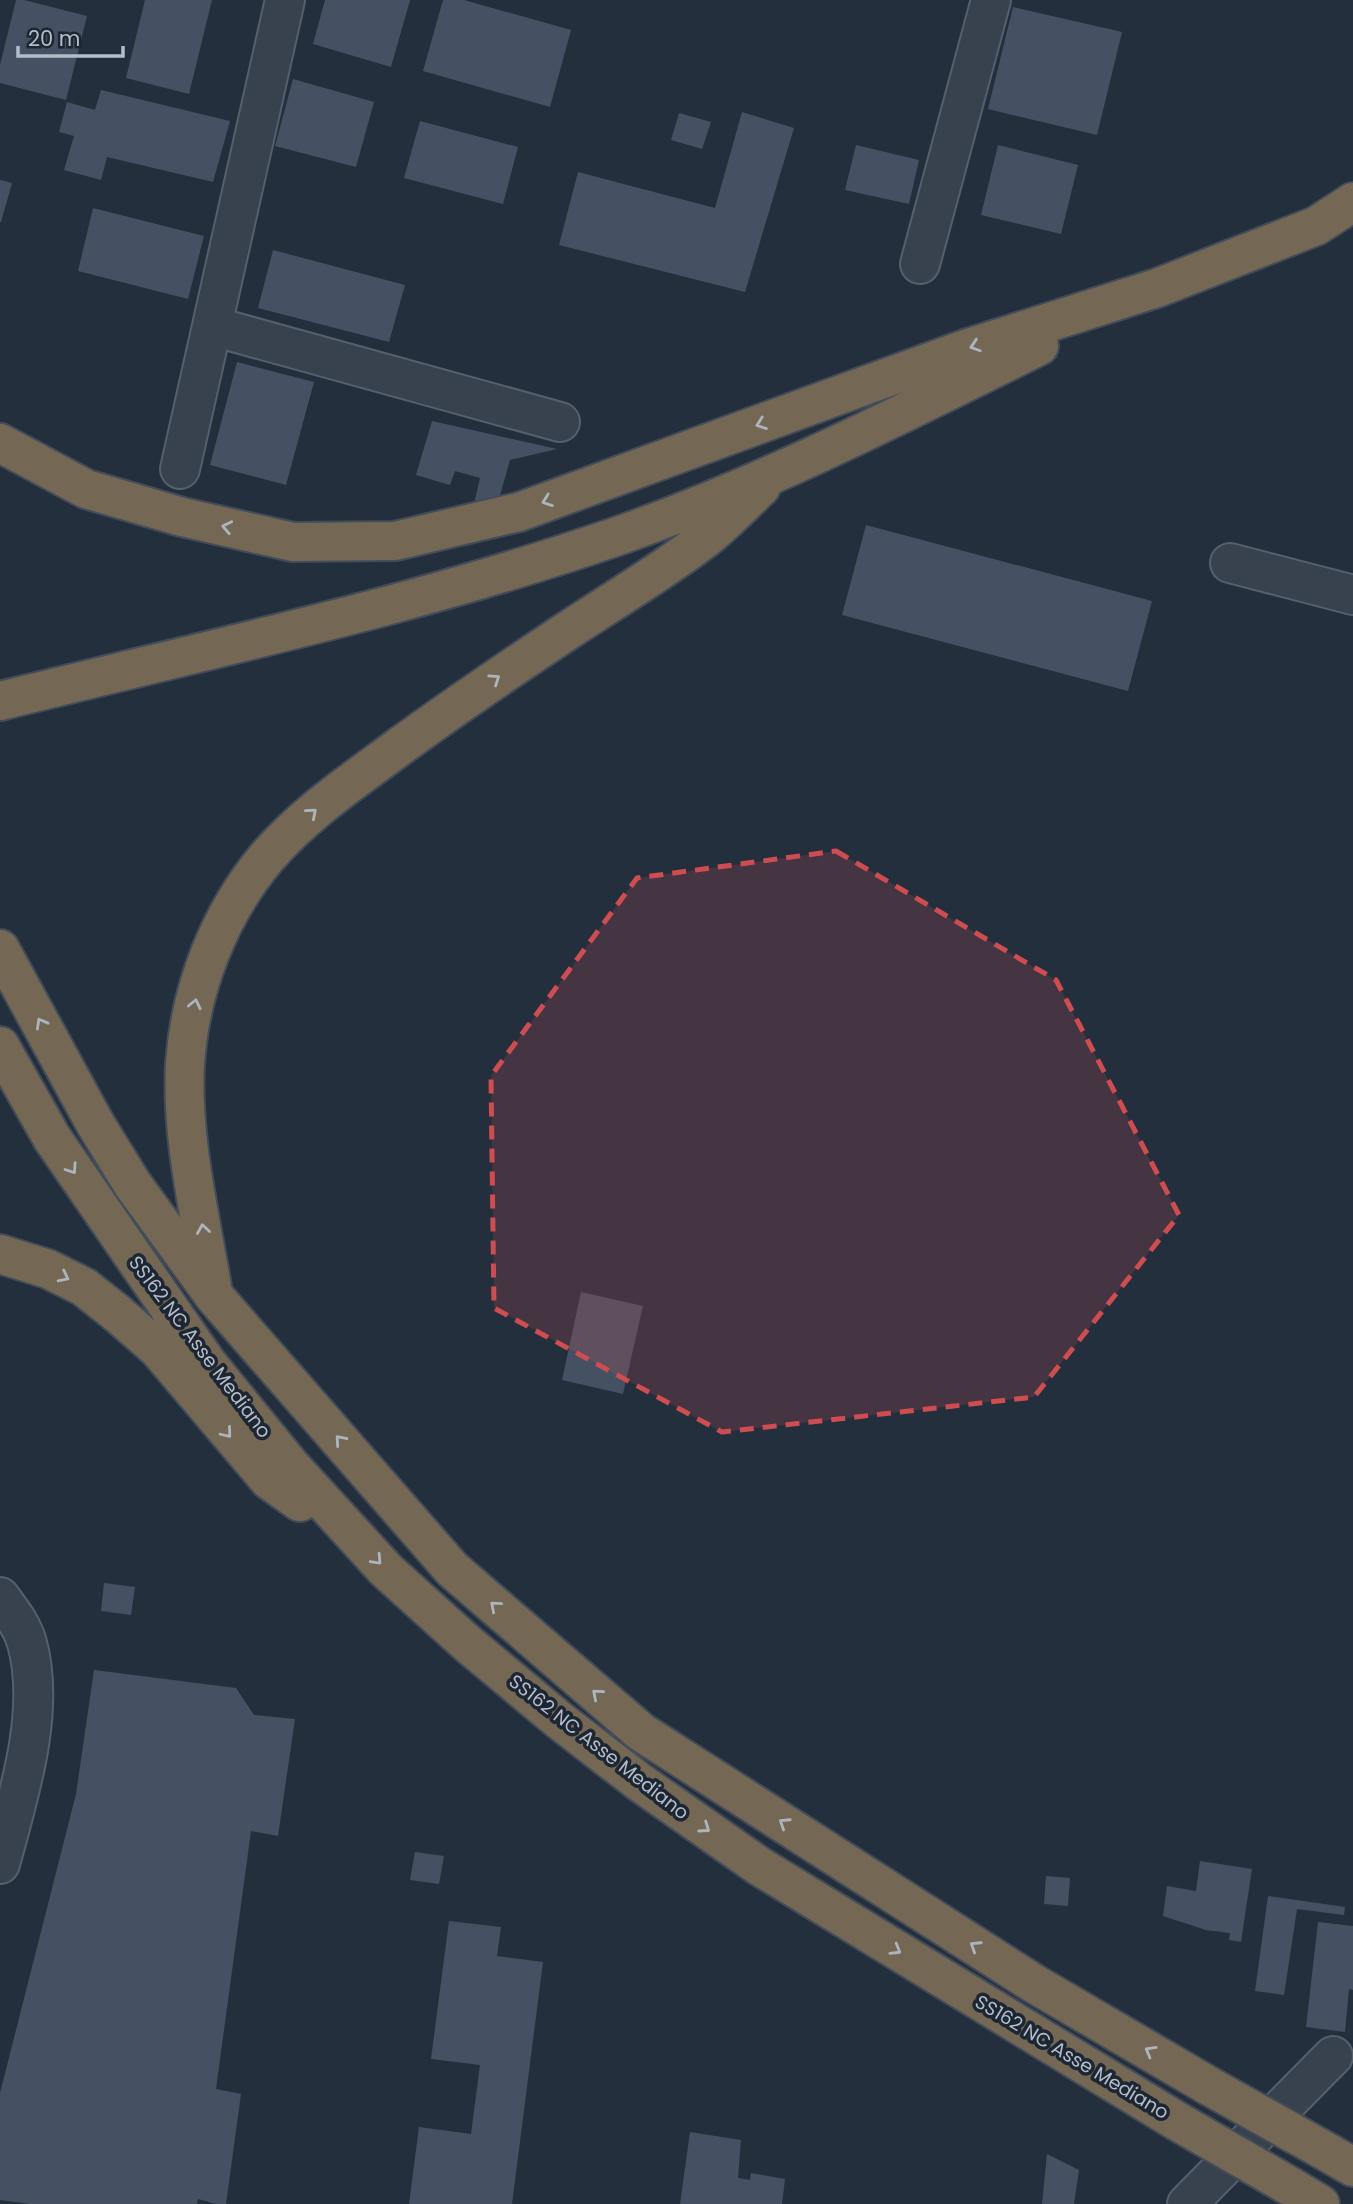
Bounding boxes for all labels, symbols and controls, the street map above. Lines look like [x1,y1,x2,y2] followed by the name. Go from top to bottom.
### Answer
[18,14,122,58] scale bar
[28,24,81,53] text: 20 m
[969,338,982,352] one-way arrow
[756,416,768,430] one-way arrow
[542,493,554,507] one-way arrow
[221,521,233,536] one-way arrow
[487,675,500,687] one-way arrow
[303,809,316,821] one-way arrow
[186,998,201,1010] one-way arrow
[36,1018,49,1031] one-way arrow
[64,1161,77,1174] one-way arrow
[196,1223,211,1235] one-way arrow
[122,1250,278,1444] street label: SS162 NC Asse Mediano
[57,1268,69,1282] one-way arrow
[219,1424,231,1437] one-way arrow
[336,1436,348,1449] one-way arrow
[369,1552,381,1565] one-way arrow
[490,1602,503,1614] one-way arrow
[503,1668,695,1826] street label: SS162 NC Asse Mediano
[592,1690,605,1702] one-way arrow
[778,1818,791,1831] one-way arrow
[697,1820,710,1832] one-way arrow
[889,1941,902,1954] one-way arrow
[970,1941,983,1954] one-way arrow
[970,1988,1174,2126] street label: SS162 NC Asse Mediano
[1145,2046,1158,2059] one-way arrow

